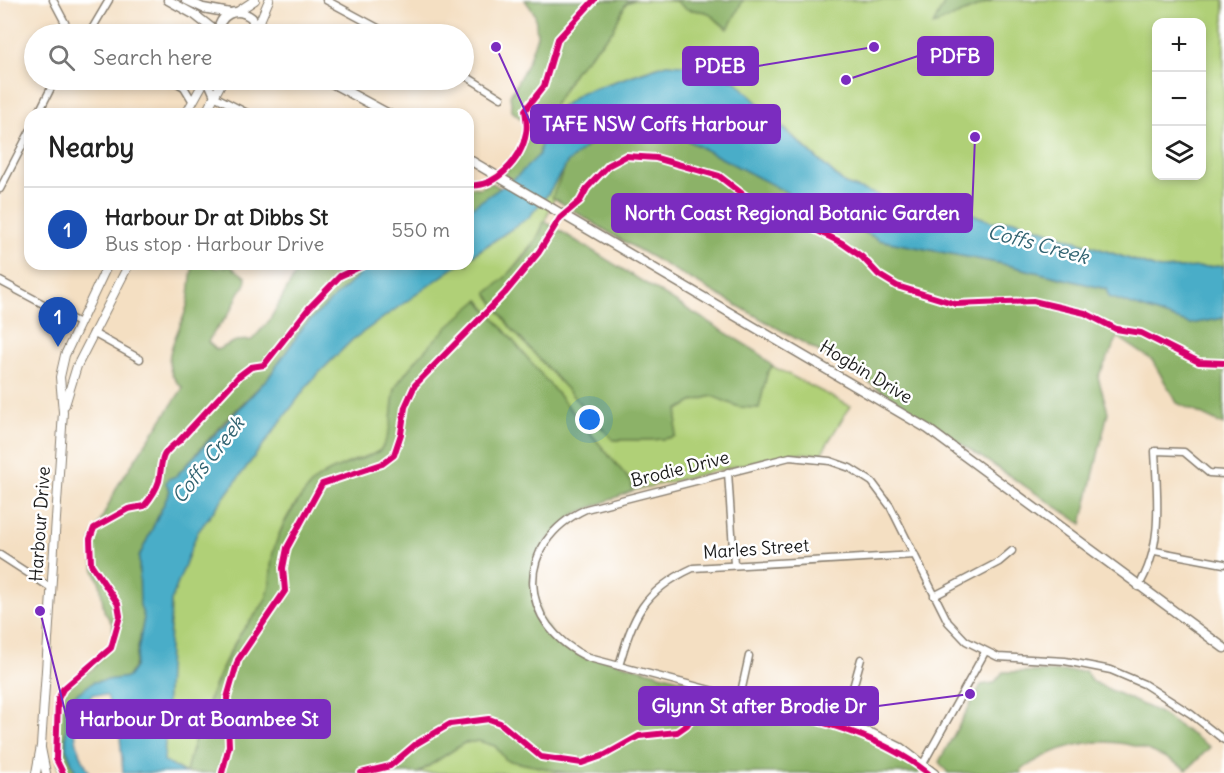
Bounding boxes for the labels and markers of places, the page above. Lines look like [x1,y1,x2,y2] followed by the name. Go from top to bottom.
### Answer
[918,37,993,75] callout: PDFB
[683,47,758,85] callout: PDEB
[531,105,780,143] callout: TAFE NSW Coffs Harbour
[612,194,972,232] callout: North Coast Regional Botanic Garden
[38,298,78,347] pin: 1
[639,687,878,725] callout: Glynn St after Brodie Dr
[67,700,330,738] callout: Harbour Dr at Boambee St

